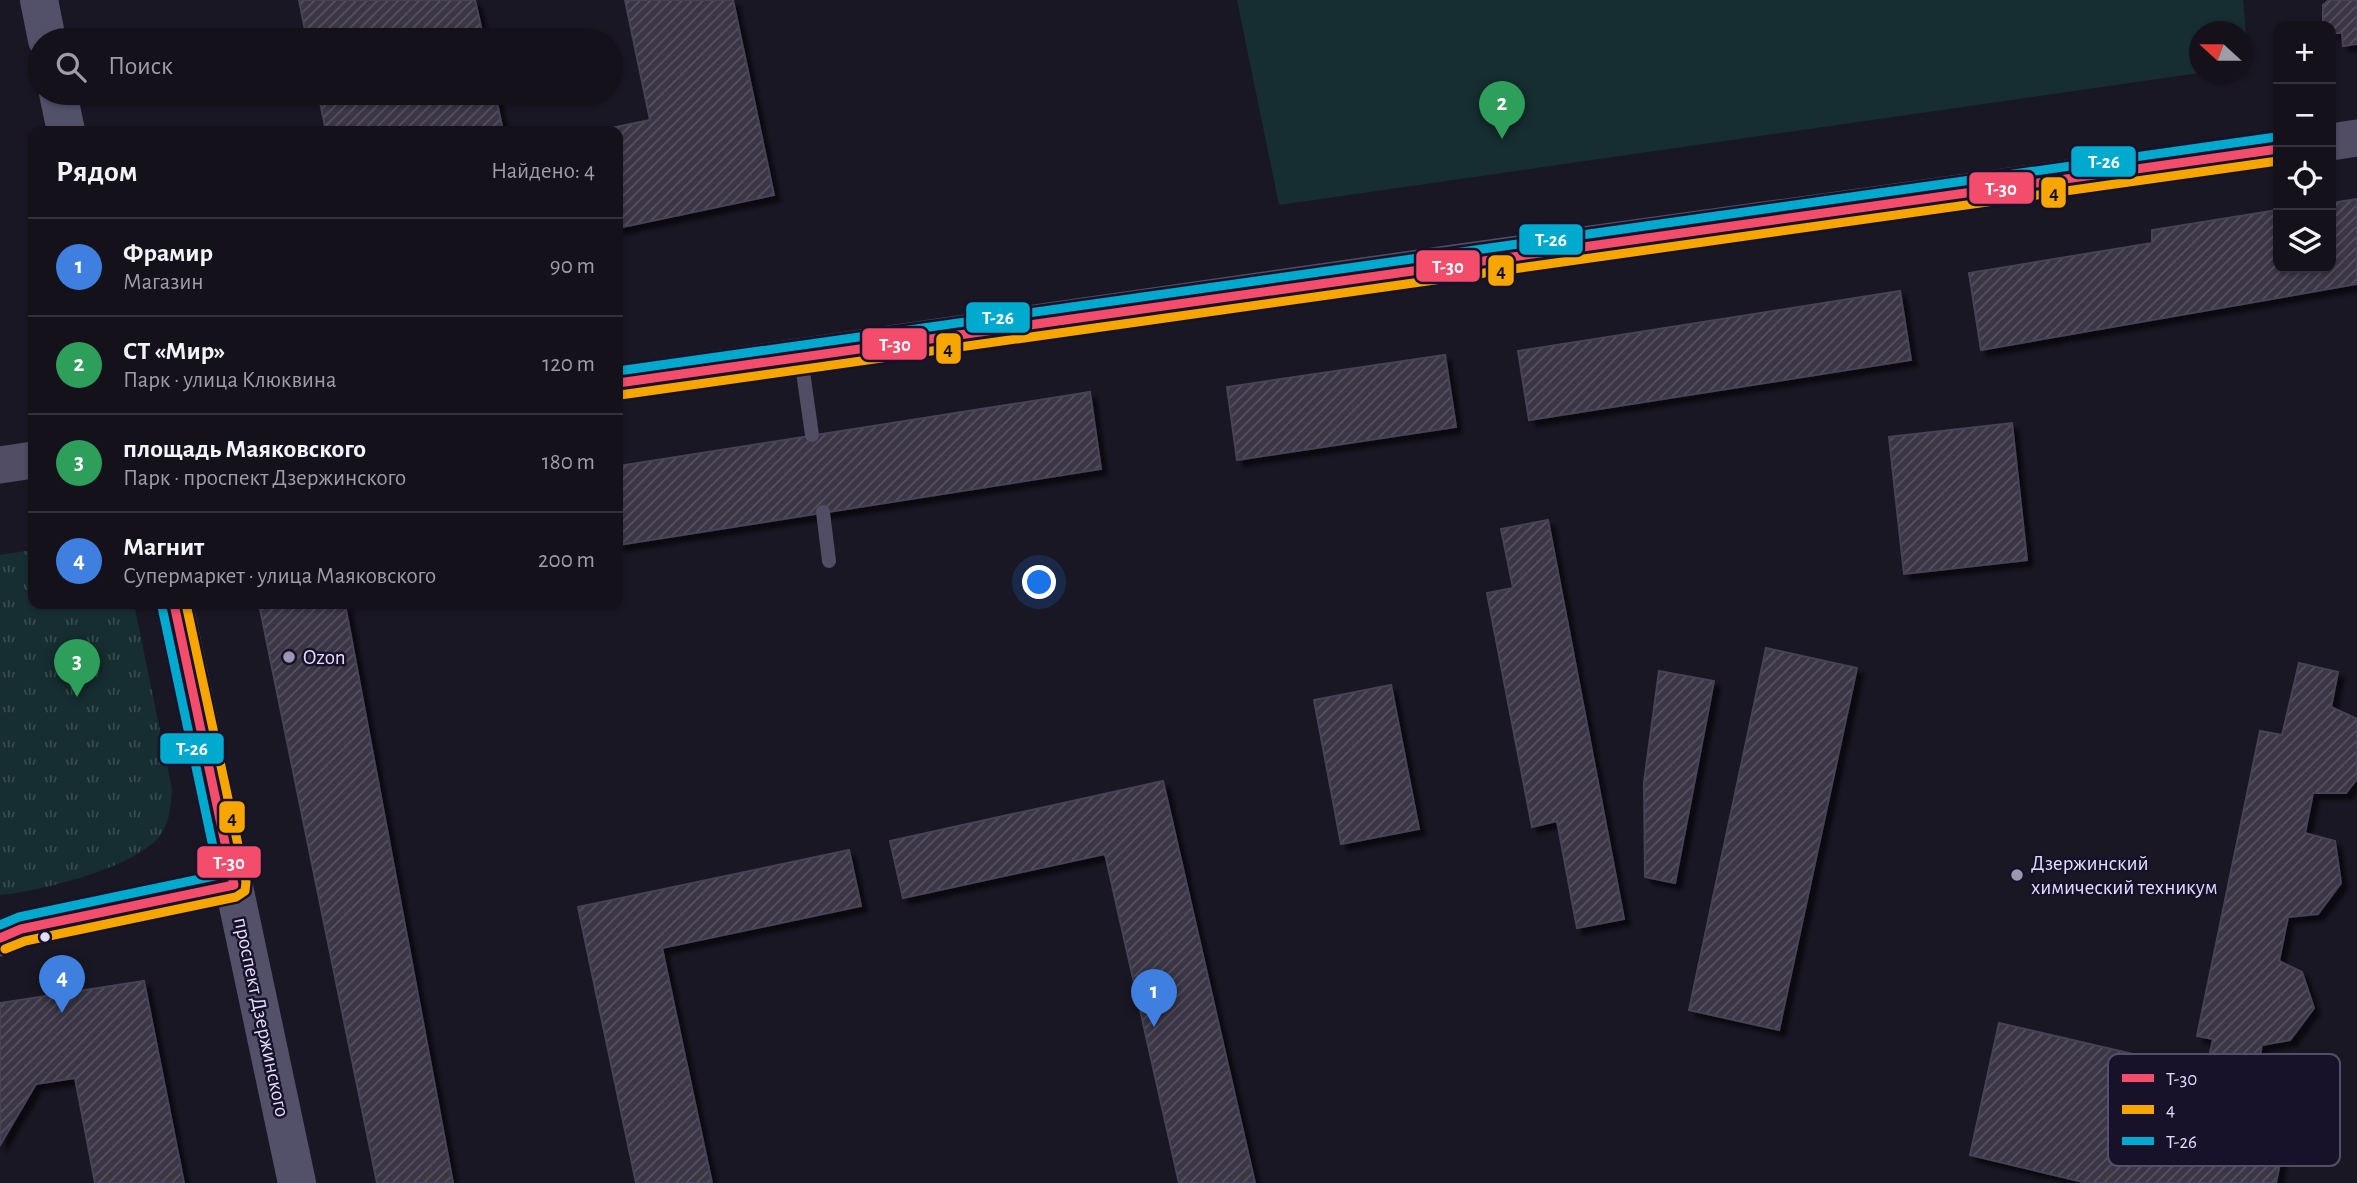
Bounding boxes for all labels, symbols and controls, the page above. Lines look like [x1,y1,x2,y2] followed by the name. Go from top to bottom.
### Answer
[2189,21,2252,84] north arrow
[2273,21,2336,273] map controls
[2273,21,2336,84] button: +
[28,28,623,105] search box
[52,48,90,86] icon: search
[108,53,173,79] text: Поиск
[1479,81,1525,139] pin: 2
[2273,84,2336,147] button: −
[2070,145,2137,178] line badge: Т-26
[2273,147,2336,210] button: locate
[2088,153,2120,172] text: Т-26
[56,157,138,187] text: Рядом
[491,160,595,183] text: Найдено: 4
[1968,171,2035,205] line badge: Т-30
[2040,176,2067,209] line badge: 4
[1985,180,2017,199] text: Т-30
[2049,184,2059,203] text: 4
[2273,210,2336,273] button: layers
[1518,223,1584,256] line badge: Т-26
[1535,231,1567,250] text: Т-26
[123,240,213,266] text: Фрамир
[1415,249,1481,283] line badge: Т-30
[1487,254,1515,287] line badge: 4
[75,255,83,278] text: 1
[550,255,595,278] text: 90 m
[1432,258,1464,277] text: Т-30
[1496,262,1506,281] text: 4
[123,271,204,294] text: Магазин
[965,301,1031,334] line badge: Т-26
[982,309,1014,328] text: Т-26
[861,327,928,361] line badge: Т-30
[935,332,962,365] line badge: 4
[879,336,911,355] text: Т-30
[123,338,225,364] text: СТ «Мир»
[943,340,953,359] text: 4
[74,353,84,376] text: 2
[542,353,595,376] text: 120 m
[123,369,337,392] text: Парк · улица Клюквина
[123,436,366,462] text: площадь Маяковского
[74,451,84,474] text: 3
[542,451,595,474] text: 180 m
[123,467,406,490] text: Парк · проспект Дзержинского
[123,534,204,560] text: Магнит
[73,549,85,572] text: 4
[538,549,595,572] text: 200 m
[123,565,436,588] text: Супермаркет · улица Маяковского
[1022,565,1056,599] your location
[54,639,100,697] pin: 3
[303,647,346,668] place label: Ozon
[281,649,297,665] marker: Ozon
[159,732,225,765] line badge: Т-26
[176,740,208,759] text: Т-26
[218,800,246,834] line badge: 4
[227,809,237,828] text: 4
[196,845,262,879] line badge: Т-30
[2031,853,2218,898] place label: Дзержинский химический техникум
[213,854,245,873] text: Т-30
[2009,867,2025,883] marker: Дзержинский химический техникум
[230,915,293,1119] street label: проспект Дзержинского
[38,930,52,944] unlabelled marker
[39,955,85,1013] pin: 4
[1131,969,1177,1027] pin: 1
[2108,1054,2340,1166] legend
[2166,1070,2197,1089] text: Т-30
[2166,1101,2175,1120] text: 4
[2166,1133,2197,1152] text: Т-26

